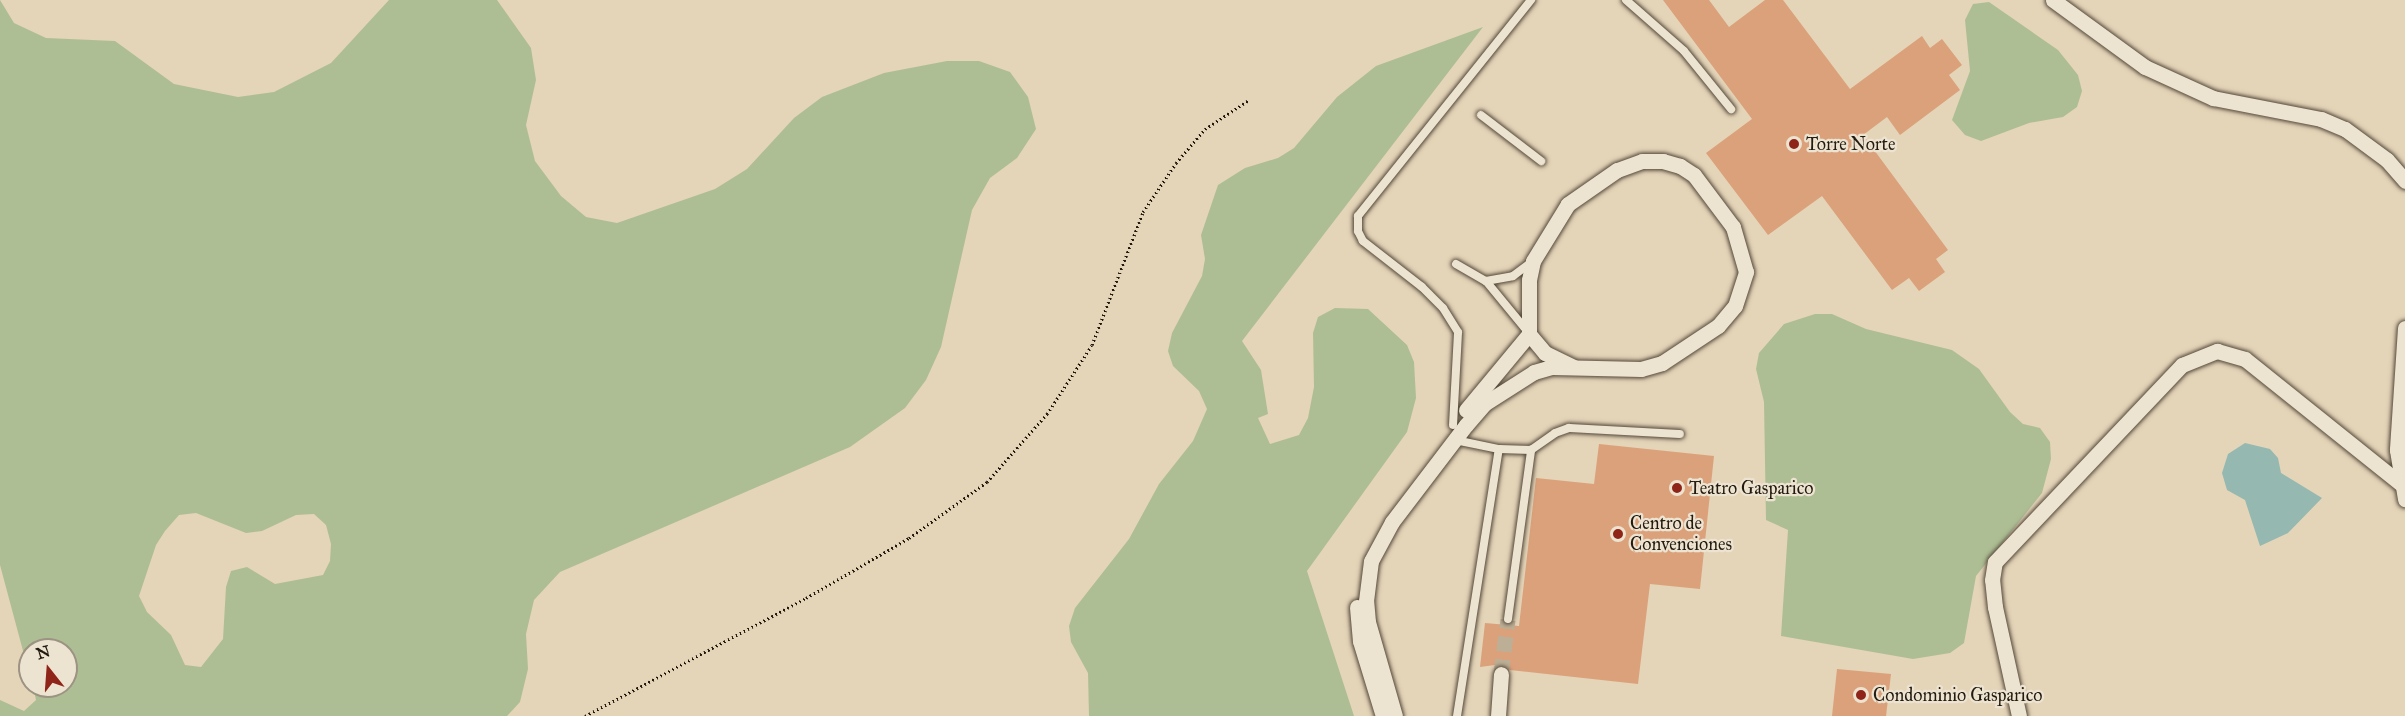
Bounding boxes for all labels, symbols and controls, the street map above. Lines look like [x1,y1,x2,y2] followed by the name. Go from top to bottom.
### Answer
[1806,133,1895,155] place label: Torre Norte
[1787,137,1801,151] marker: Torre Norte
[1689,477,1813,499] place label: Teatro Gasparico
[1670,481,1684,495] marker: Teatro Gasparico
[1630,513,1732,556] place label: Centro de Convenciones
[1611,527,1625,541] marker: Centro de Convenciones
[18,638,78,698] north arrow
[34,641,52,663] text: N
[1873,684,2043,706] place label: Condominio Gasparico
[1854,688,1868,702] marker: Condominio Gasparico

